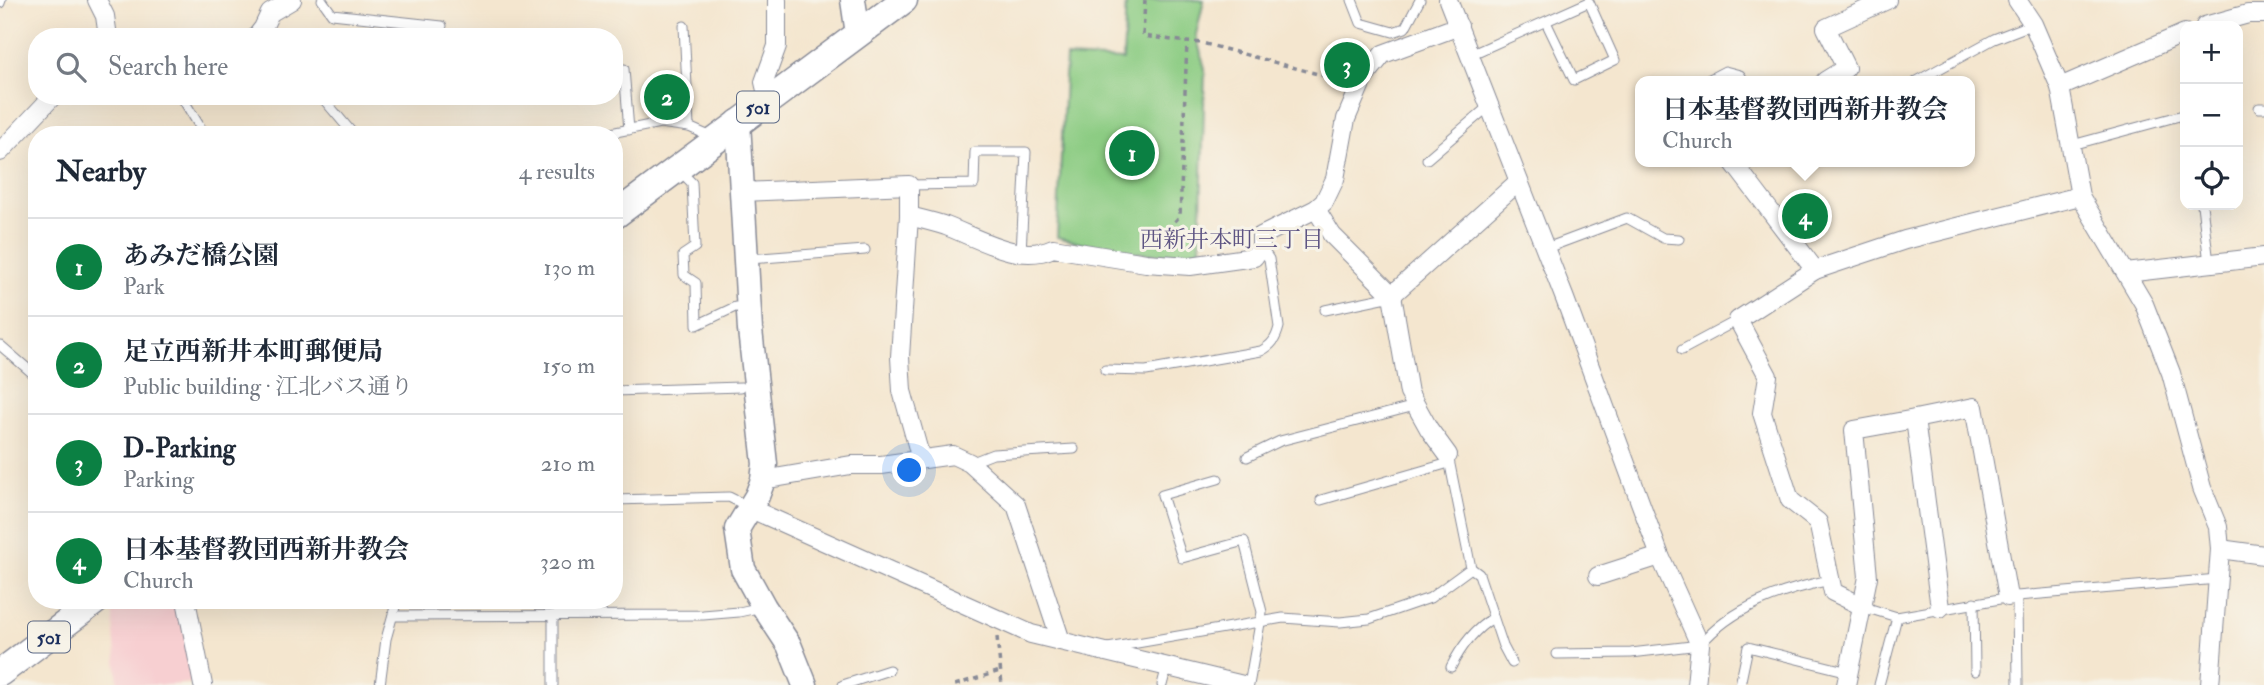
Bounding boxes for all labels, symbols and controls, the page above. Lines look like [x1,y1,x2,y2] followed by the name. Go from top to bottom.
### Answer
[2180,21,2243,210] map controls
[2180,21,2243,84] button: +
[28,28,623,105] search box
[1324,39,1370,91] pin: 3
[52,48,90,86] icon: search
[108,51,228,83] text: Search here
[644,71,690,123] pin: 2
[1635,76,1975,167] popup
[2180,84,2243,147] button: −
[737,92,779,122] road number: 501
[1662,94,1948,126] text: 日本基督教団西新井教会
[1662,126,1732,155] text: Church
[1109,127,1155,179] pin: 1
[2180,147,2243,210] button: locate
[56,153,146,190] text: Nearby
[519,157,595,186] text: 4 results
[1782,190,1828,242] pin: 4
[1140,225,1324,254] district label: 西新井本町三丁目
[123,240,279,272] text: あみだ橋公園
[75,253,83,282] text: 1
[543,253,595,282] text: 130 m
[123,272,165,301] text: Park
[123,336,383,368] text: 足立西新井本町郵便局
[73,351,85,380] text: 2
[542,351,595,380] text: 150 m
[123,372,413,401] text: Public building · 江北バス通り
[123,433,236,465] text: D-Parking
[75,449,83,478] text: 3
[541,449,595,478] text: 210 m
[892,453,926,487] your location
[123,465,194,494] text: Parking
[123,534,409,566] text: 日本基督教団西新井教会
[73,547,85,576] text: 4
[540,547,595,576] text: 320 m
[123,566,193,595] text: Church
[28,622,70,652] road number: 501

